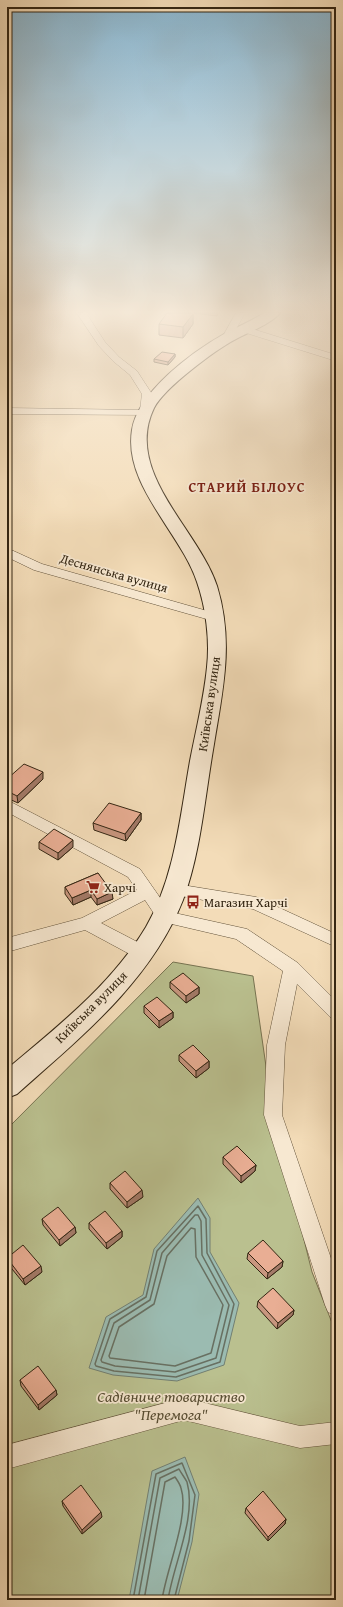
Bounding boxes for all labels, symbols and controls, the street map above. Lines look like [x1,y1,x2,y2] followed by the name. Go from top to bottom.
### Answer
[188,477,306,497] district label: СТАРИЙ БІЛОУС
[57,548,171,598] street label: Деснянська вулиця
[193,655,225,753] street label: Київська вулиця
[104,878,136,897] place label: Харчі
[85,879,101,895] supermarket icon: Харчі
[204,893,288,912] place label: Магазин Харчі
[185,894,201,910] bus stop icon: Магазин Харчі
[50,966,132,1048] street label: Київська вулиця
[97,1384,245,1426] park label: Садівниче товариство "Перемога"

